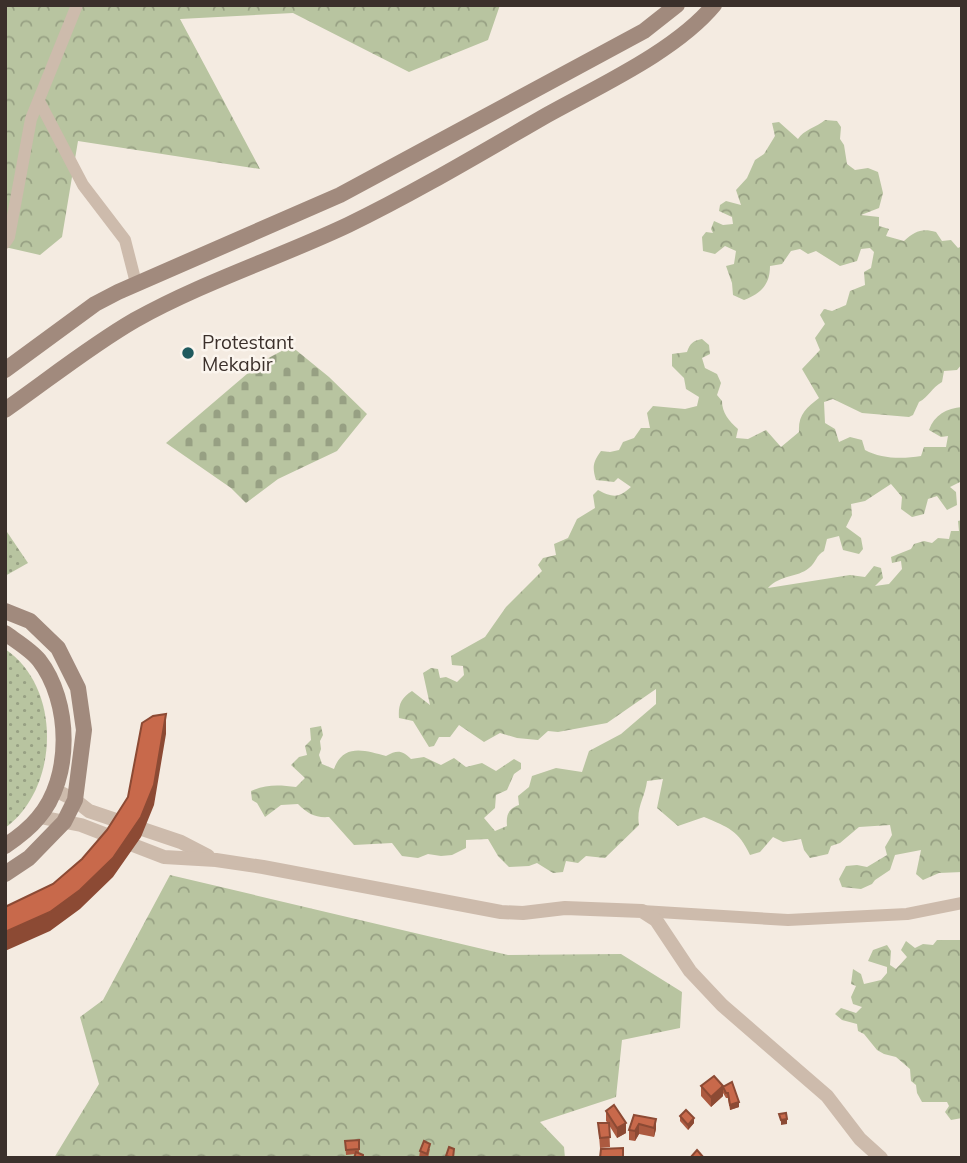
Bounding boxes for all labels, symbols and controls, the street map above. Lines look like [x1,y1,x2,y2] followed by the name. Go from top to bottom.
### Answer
[202,330,294,376] place label: Protestant Mekabir
[180,345,196,361] marker: Protestant Mekabir

